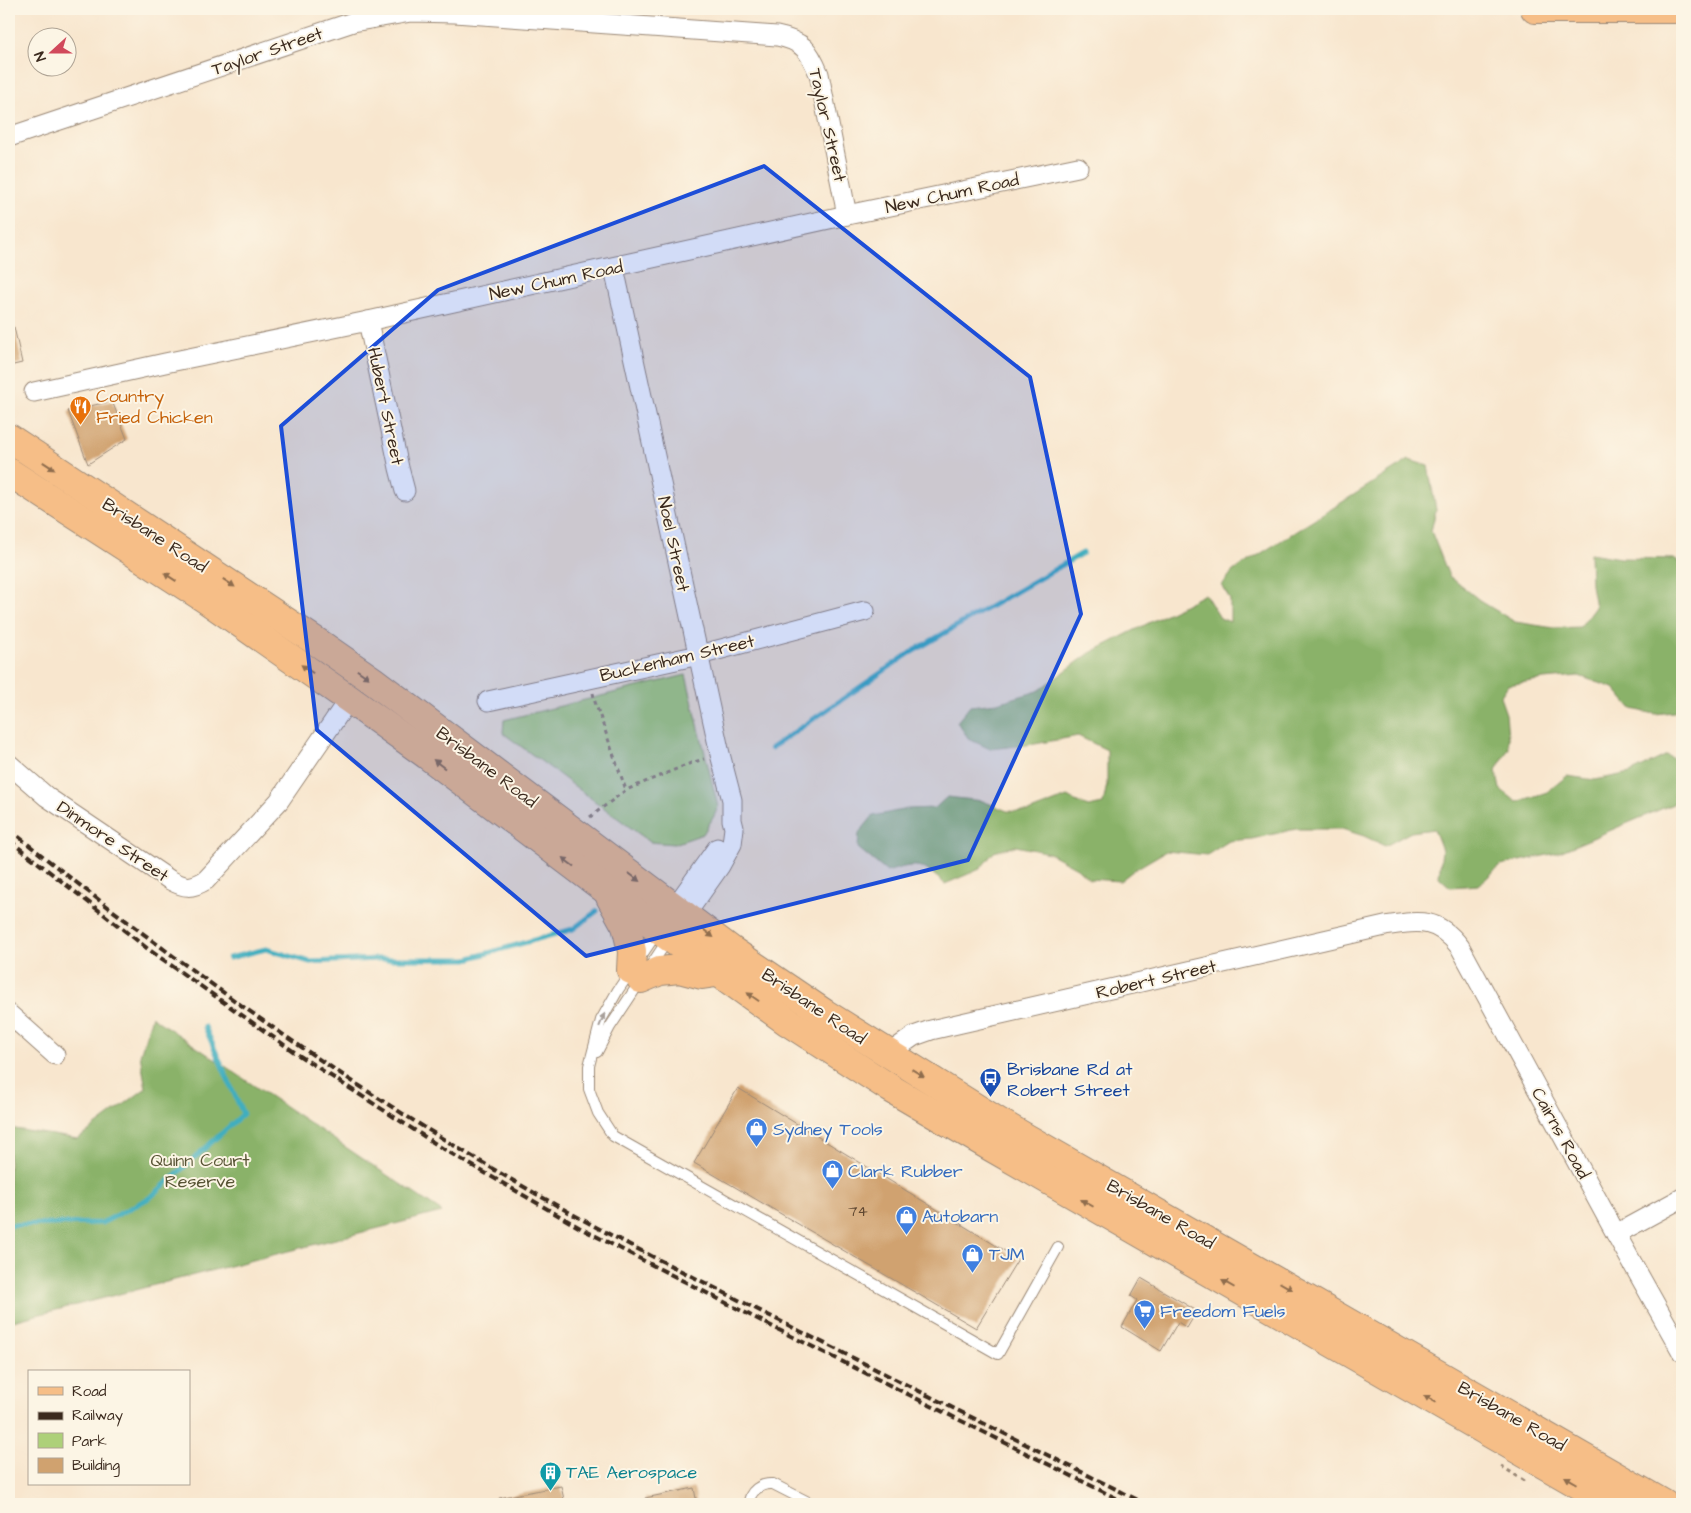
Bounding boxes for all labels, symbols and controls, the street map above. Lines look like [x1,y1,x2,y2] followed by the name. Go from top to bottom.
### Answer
[208,21,327,83] street label: Taylor Street
[28,28,78,78] north arrow
[30,48,52,64] text: N
[801,66,853,185] street label: Taylor Street
[883,167,1021,220] street label: New Chum Road
[487,254,625,307] street label: New Chum Road
[361,345,410,468] street label: Hubert Street
[96,384,213,430] place label: Country Fried Chicken
[68,394,92,425] restaurant icon: Country Fried Chicken
[42,461,56,471] one-way arrow
[97,492,212,579] street label: Brisbane Road
[651,494,696,595] street label: Noel Street
[164,572,177,581] one-way arrow
[222,579,235,588] one-way arrow
[597,628,758,688] street label: Buckenham Street
[300,664,313,674] one-way arrow
[357,669,370,679] one-way arrow
[431,721,543,814] street label: Brisbane Road
[432,759,446,769] one-way arrow
[52,795,174,889] street label: Dinmore Street
[561,857,575,867] one-way arrow
[627,872,641,882] one-way arrow
[701,927,714,938] one-way arrow
[1093,953,1219,1005] street label: Robert Street
[757,962,871,1051] street label: Brisbane Road
[746,992,760,1002] one-way arrow
[599,1013,607,1027] one-way arrow
[1007,1057,1133,1103] place label: Brisbane Rd at Robert Street
[979,1067,1003,1098] bus stop icon: Brisbane Rd at Robert Street
[912,1068,925,1077] one-way arrow
[1525,1083,1596,1184] street label: Cairns Road
[745,1117,769,1148] shop icon: Sydney Tools
[773,1117,883,1143] place label: Sydney Tools
[150,1148,250,1194] park label: Quinn Court Reserve
[820,1159,844,1190] shop icon: Clark Rubber
[848,1159,963,1184] place label: Clark Rubber
[1102,1173,1219,1256] street label: Brisbane Road
[1081,1198,1094,1207] one-way arrow
[848,1201,868,1222] house number: 74
[894,1204,918,1235] shop icon: Autobarn
[922,1204,998,1229] place label: Autobarn
[961,1242,985,1273] shop icon: TJM
[989,1242,1025,1267] place label: TJM
[1220,1280,1235,1288] one-way arrow
[1278,1282,1293,1290] one-way arrow
[1132,1299,1156,1330] supermarket icon: Freedom Fuels
[1160,1299,1286,1324] place label: Freedom Fuels
[28,1370,190,1486] legend
[1453,1375,1570,1458] street label: Brisbane Road
[72,1381,107,1402] text: Road
[1423,1395,1436,1404] one-way arrow
[72,1405,123,1427] text: Railway
[72,1431,107,1452] text: Park
[72,1455,120,1477] text: Building
[538,1460,562,1491] building icon: TAE Aerospace
[566,1460,698,1485] place label: TAE Aerospace
[1563,1476,1578,1484] one-way arrow

